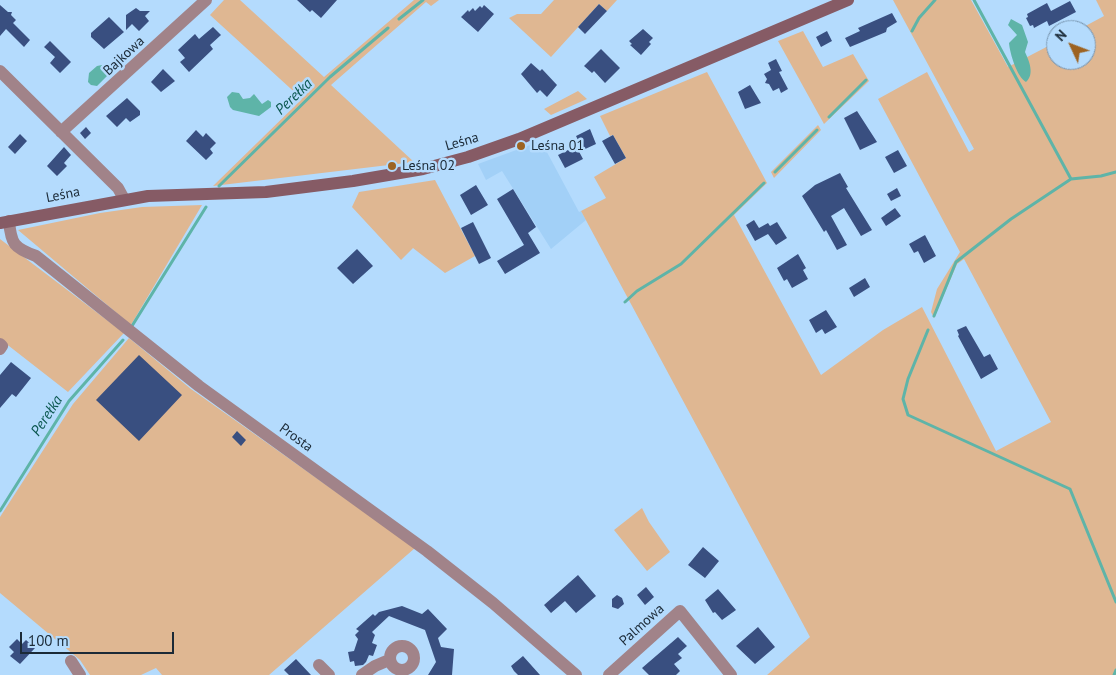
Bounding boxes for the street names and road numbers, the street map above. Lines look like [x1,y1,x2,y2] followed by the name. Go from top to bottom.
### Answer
[100,33,148,79] street label: Bajkowa
[443,129,481,155] street label: Leśna
[45,184,81,206] street label: Leśna
[276,420,316,456] street label: Prosta
[616,601,668,649] street label: Palmowa

